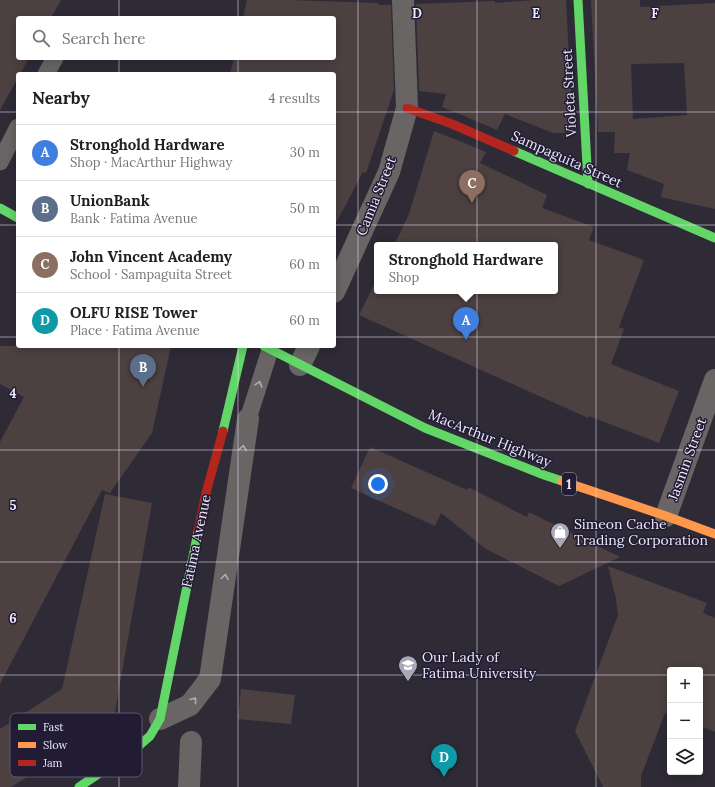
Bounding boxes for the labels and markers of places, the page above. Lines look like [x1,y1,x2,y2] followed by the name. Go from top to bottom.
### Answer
[459,170,485,203] pin: C
[453,307,479,340] pin: A
[130,354,156,387] pin: B
[574,515,708,549] place label: Simeon Cache Trading Corporation
[549,521,571,549] shop icon: Simeon Cache Trading Corporation
[422,648,537,682] place label: Our Lady of Fatima University
[397,654,419,682] school or university icon: Our Lady of Fatima University
[431,744,457,777] pin: D

